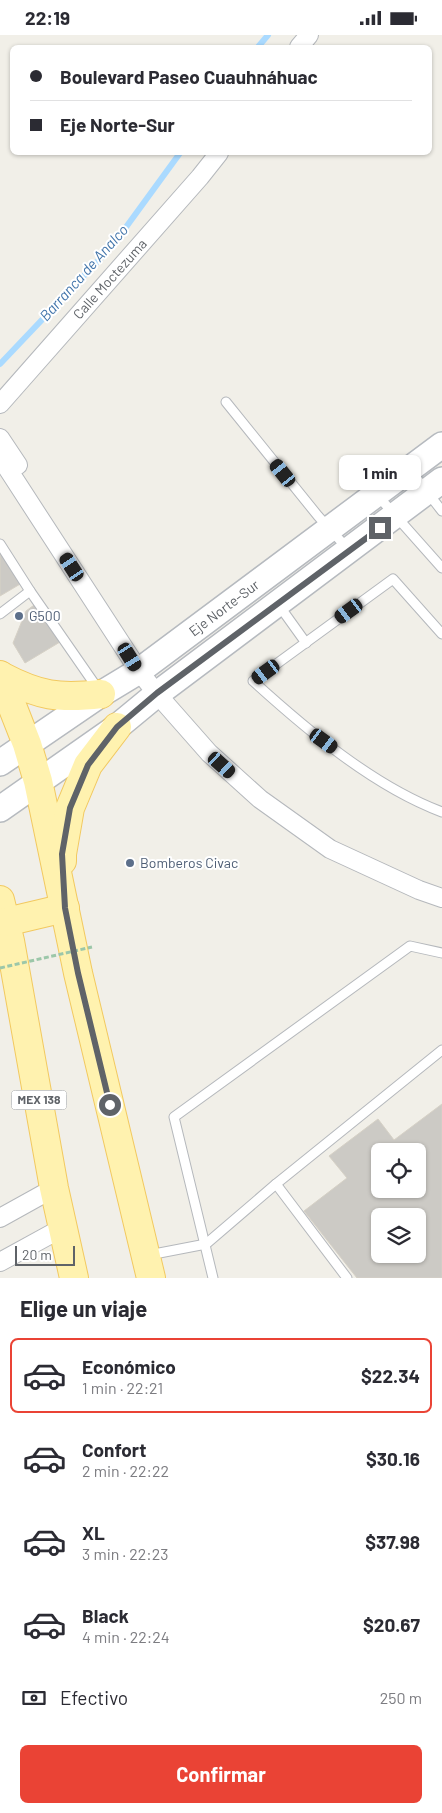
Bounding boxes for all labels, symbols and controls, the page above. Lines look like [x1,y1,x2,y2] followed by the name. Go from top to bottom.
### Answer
[25,6,70,29] text: 22:19
[60,65,318,88] text: Boulevard Paseo Cuauhnáhuac
[60,113,175,136] text: Eje Norte-Sur
[35,220,131,324] water label: Barranca de Analco
[69,235,150,322] street label: Calle Moctezuma
[339,455,421,491] callout: 1 min
[267,457,298,489] car
[362,463,398,482] text: 1 min
[369,517,391,539] route end
[57,550,86,584] car
[185,576,262,639] street label: Eje Norte-Sur
[332,596,365,626] car
[29,607,61,624] place label: G500
[13,610,25,622] marker: G500
[115,640,144,674] car
[249,657,282,687] car
[307,726,340,756] car
[205,749,238,781] car
[140,854,238,871] place label: Bomberos Civac
[124,857,136,869] marker: Bomberos Civac
[12,1091,66,1109] road number: MEX 138
[99,1094,121,1116] route start
[371,1143,426,1263] map controls
[371,1143,426,1198] button: locate
[371,1208,426,1263] button: layers
[15,1243,75,1266] scale bar
[22,1246,52,1263] text: 20 m
[20,1295,147,1321] text: Elige un viaje
[22,1353,67,1398] icon: car
[82,1355,176,1378] text: Económico
[361,1364,420,1387] text: $22.34
[82,1378,163,1397] text: 1 min · 22:21
[22,1436,67,1481] icon: car
[82,1438,146,1461] text: Confort
[366,1447,420,1470] text: $30.16
[82,1461,169,1480] text: 2 min · 22:22
[22,1519,67,1564] icon: car
[82,1521,105,1544] text: XL
[365,1530,420,1553] text: $37.98
[82,1544,168,1563] text: 3 min · 22:23
[22,1602,67,1647] icon: car
[82,1604,129,1627] text: Black
[363,1613,420,1636] text: $20.67
[82,1627,170,1646] text: 4 min · 22:24
[20,1684,48,1712] icon: cash
[60,1686,128,1709] text: Efectivo
[380,1688,422,1707] text: 250 m
[20,1745,422,1803] button: Confirmar

